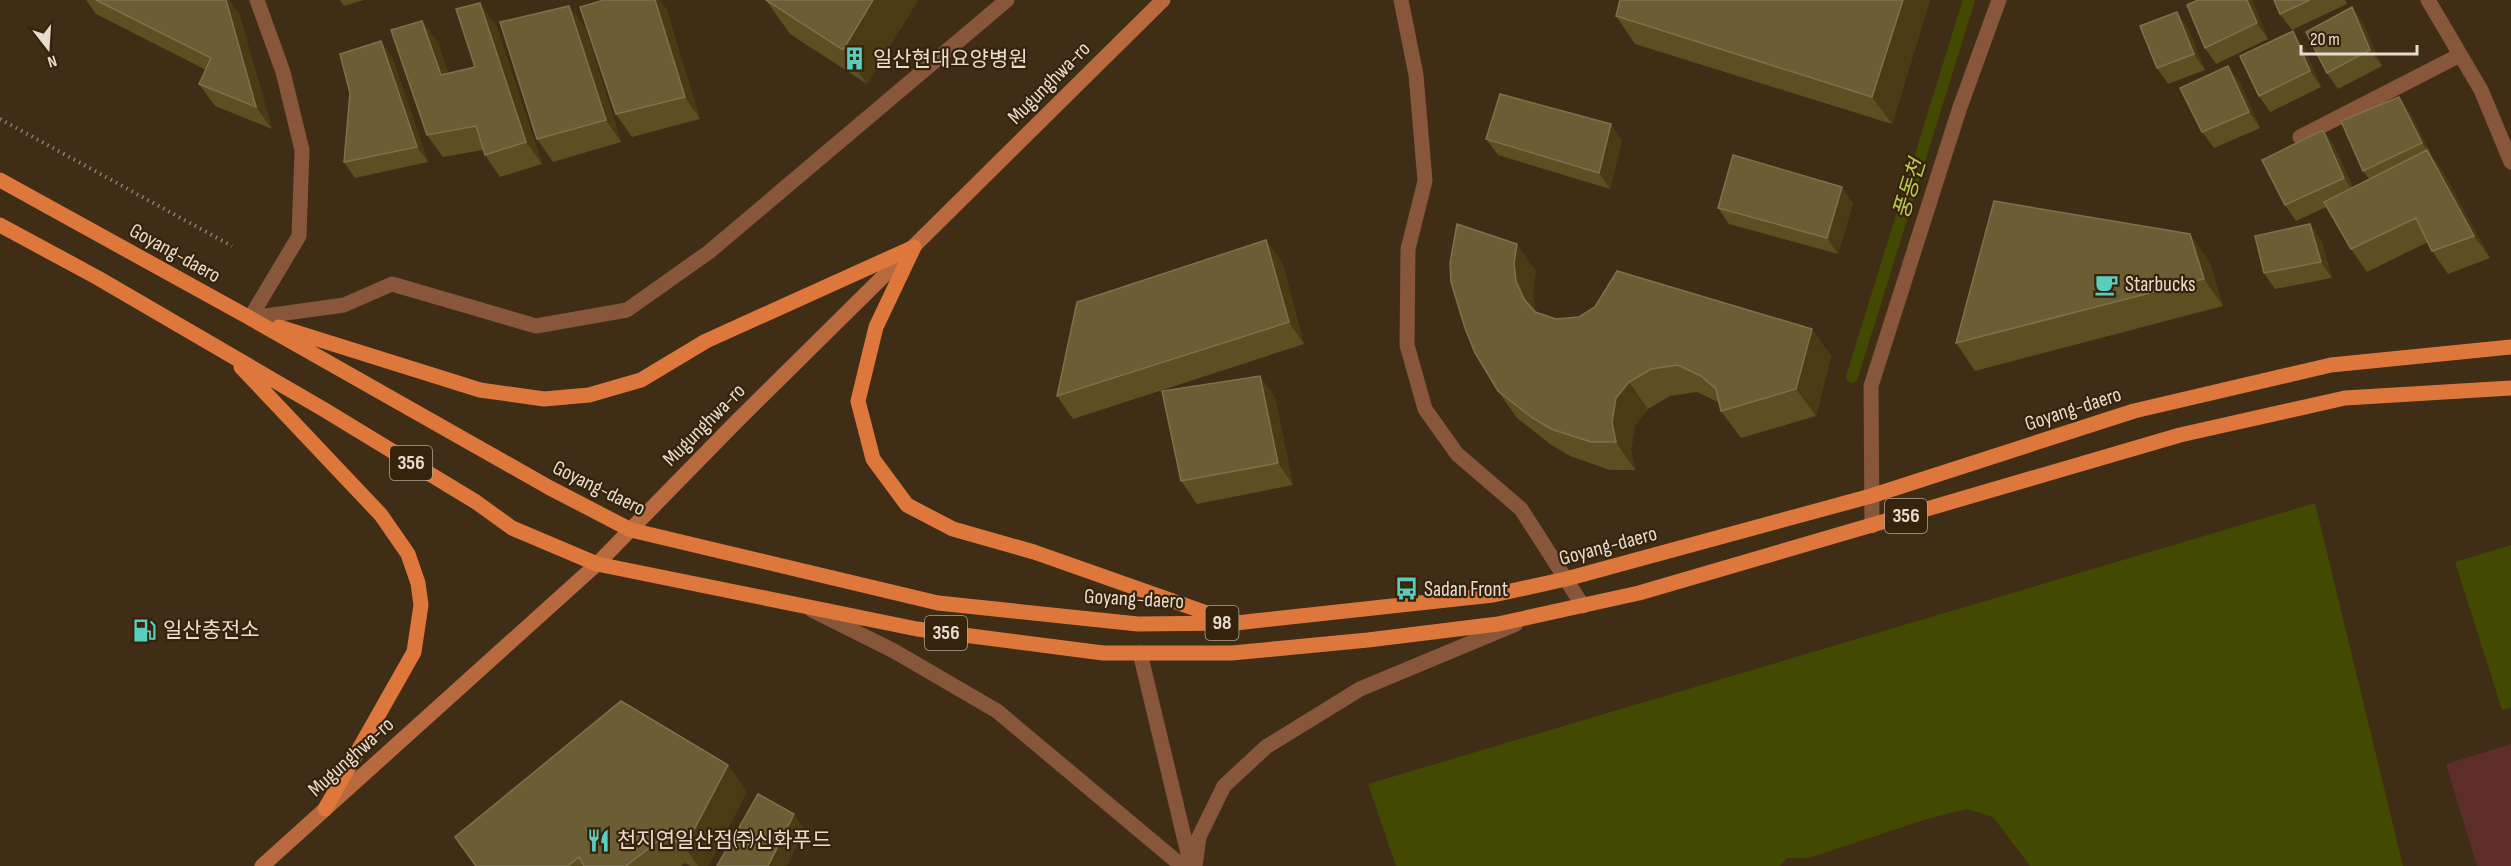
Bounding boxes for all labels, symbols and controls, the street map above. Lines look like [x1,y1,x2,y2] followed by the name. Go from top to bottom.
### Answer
[18,18,78,78] north arrow
[2301,18,2416,56] scale bar
[2310,29,2340,50] text: 20 m
[1003,37,1095,129] street label: Mugunghwa-ro
[842,46,868,72] building icon: 일산현대요양병원
[873,47,1028,72] place label: 일산현대요양병원
[45,51,59,71] text: N
[1888,153,1933,222] water label: 풍동천
[125,218,225,288] street label: Goyang-daero
[2094,271,2120,297] cafe icon: Starbucks
[2125,272,2196,297] place label: Starbucks
[658,379,750,471] street label: Mugunghwa-ro
[2022,382,2124,436] street label: Goyang-daero
[390,446,432,480] road number: 356
[549,455,649,521] street label: Goyang-daero
[1885,499,1927,533] road number: 356
[1556,521,1660,571] street label: Goyang-daero
[1393,576,1419,602] bus stop icon: Sadan Front
[1424,577,1508,602] place label: Sadan Front
[1083,584,1185,614] street label: Goyang-daero
[1206,606,1238,640] road number: 98
[925,616,967,650] road number: 356
[132,617,158,643] fuel station icon: 일산충전소
[163,618,260,643] place label: 일산충전소
[303,712,399,802] street label: Mugunghwa-ro
[586,827,612,853] restaurant icon: 천지연일산점㈜신화푸드
[617,828,831,853] place label: 천지연일산점㈜신화푸드

